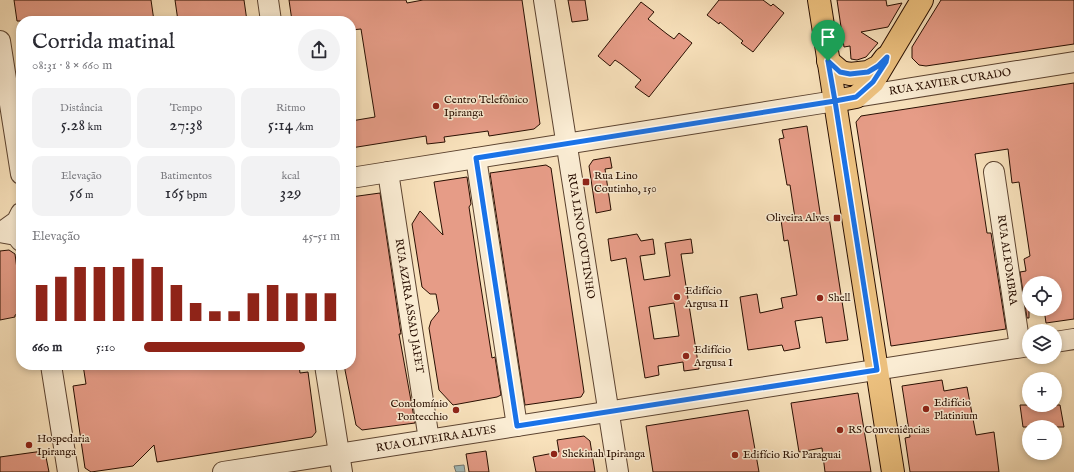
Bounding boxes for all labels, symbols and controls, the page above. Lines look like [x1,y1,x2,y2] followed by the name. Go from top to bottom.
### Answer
[811,20,845,61] pin
[817,26,839,48] icon: arrive
[32,28,175,56] text: Corrida matinal
[298,29,340,71] button: share
[32,57,112,74] text: 08:31 · 8 × 660 m
[888,65,1012,99] street label: RUA XAVIER CURADO
[444,93,528,120] place label: Centro Telefônico Ipiranga
[60,101,103,115] text: Distância
[170,101,202,115] text: Tempo
[276,101,305,115] text: Ritmo
[431,101,441,111] marker: Centro Telefônico Ipiranga
[61,115,85,136] text: 5.28
[169,115,203,136] text: 27:38
[268,115,293,136] text: 5:14
[85,120,102,134] text: km
[293,120,314,134] text: /km
[61,169,102,183] text: Elevação
[160,169,212,183] text: Batimentos
[281,169,300,183] text: kcal
[594,169,657,196] place label: Rua Lino Coutinho, 150
[564,172,598,300] street label: RUA LINO COUTINHO
[581,177,591,187] marker: Rua Lino Coutinho, 150
[69,183,83,204] text: 56
[165,183,184,204] text: 165
[280,183,302,204] text: 329
[83,188,93,202] text: m
[184,188,207,202] text: bpm
[766,211,829,225] place label: Oliveira Alves
[832,213,842,223] marker: Oliveira Alves
[994,214,1020,307] street label: RUA ALFOMBRA
[32,228,80,245] text: Elevação
[302,228,340,245] text: 45–51 m
[391,238,427,374] street label: RUA AZIRA ASSAD JAFET
[1022,276,1062,460] map controls
[1022,276,1062,316] button: locate
[684,284,729,311] place label: Edifício Argusa II
[828,291,851,305] place label: Shell
[672,292,682,302] marker: Edifício Argusa II
[815,293,825,303] marker: Shell
[1022,324,1062,364] button: layers
[32,339,62,356] text: 660 m
[96,339,115,356] text: 5:10
[693,343,733,370] place label: Edifício Argusa I
[681,351,691,361] marker: Edifício Argusa I
[1022,372,1062,412] button: +
[934,396,978,423] place label: Edifício Platinium
[390,397,448,424] place label: Condomínio Pontecchio
[921,404,931,414] marker: Edifício Platinium
[451,405,461,415] marker: Condomínio Pontecchio
[1022,420,1062,460] button: −
[375,423,497,455] street label: RUA OLIVEIRA ALVES
[848,423,930,437] place label: RS Conveniências
[835,425,845,435] marker: RS Conveniências
[37,432,90,459] place label: Hospedaria Ipiranga
[24,440,34,450] marker: Hospedaria Ipiranga
[562,447,645,461] place label: Shekinah Ipiranga
[743,448,841,462] place label: Edifício Rio Paraguai
[549,449,559,459] marker: Shekinah Ipiranga
[730,450,740,460] marker: Edifício Rio Paraguai

